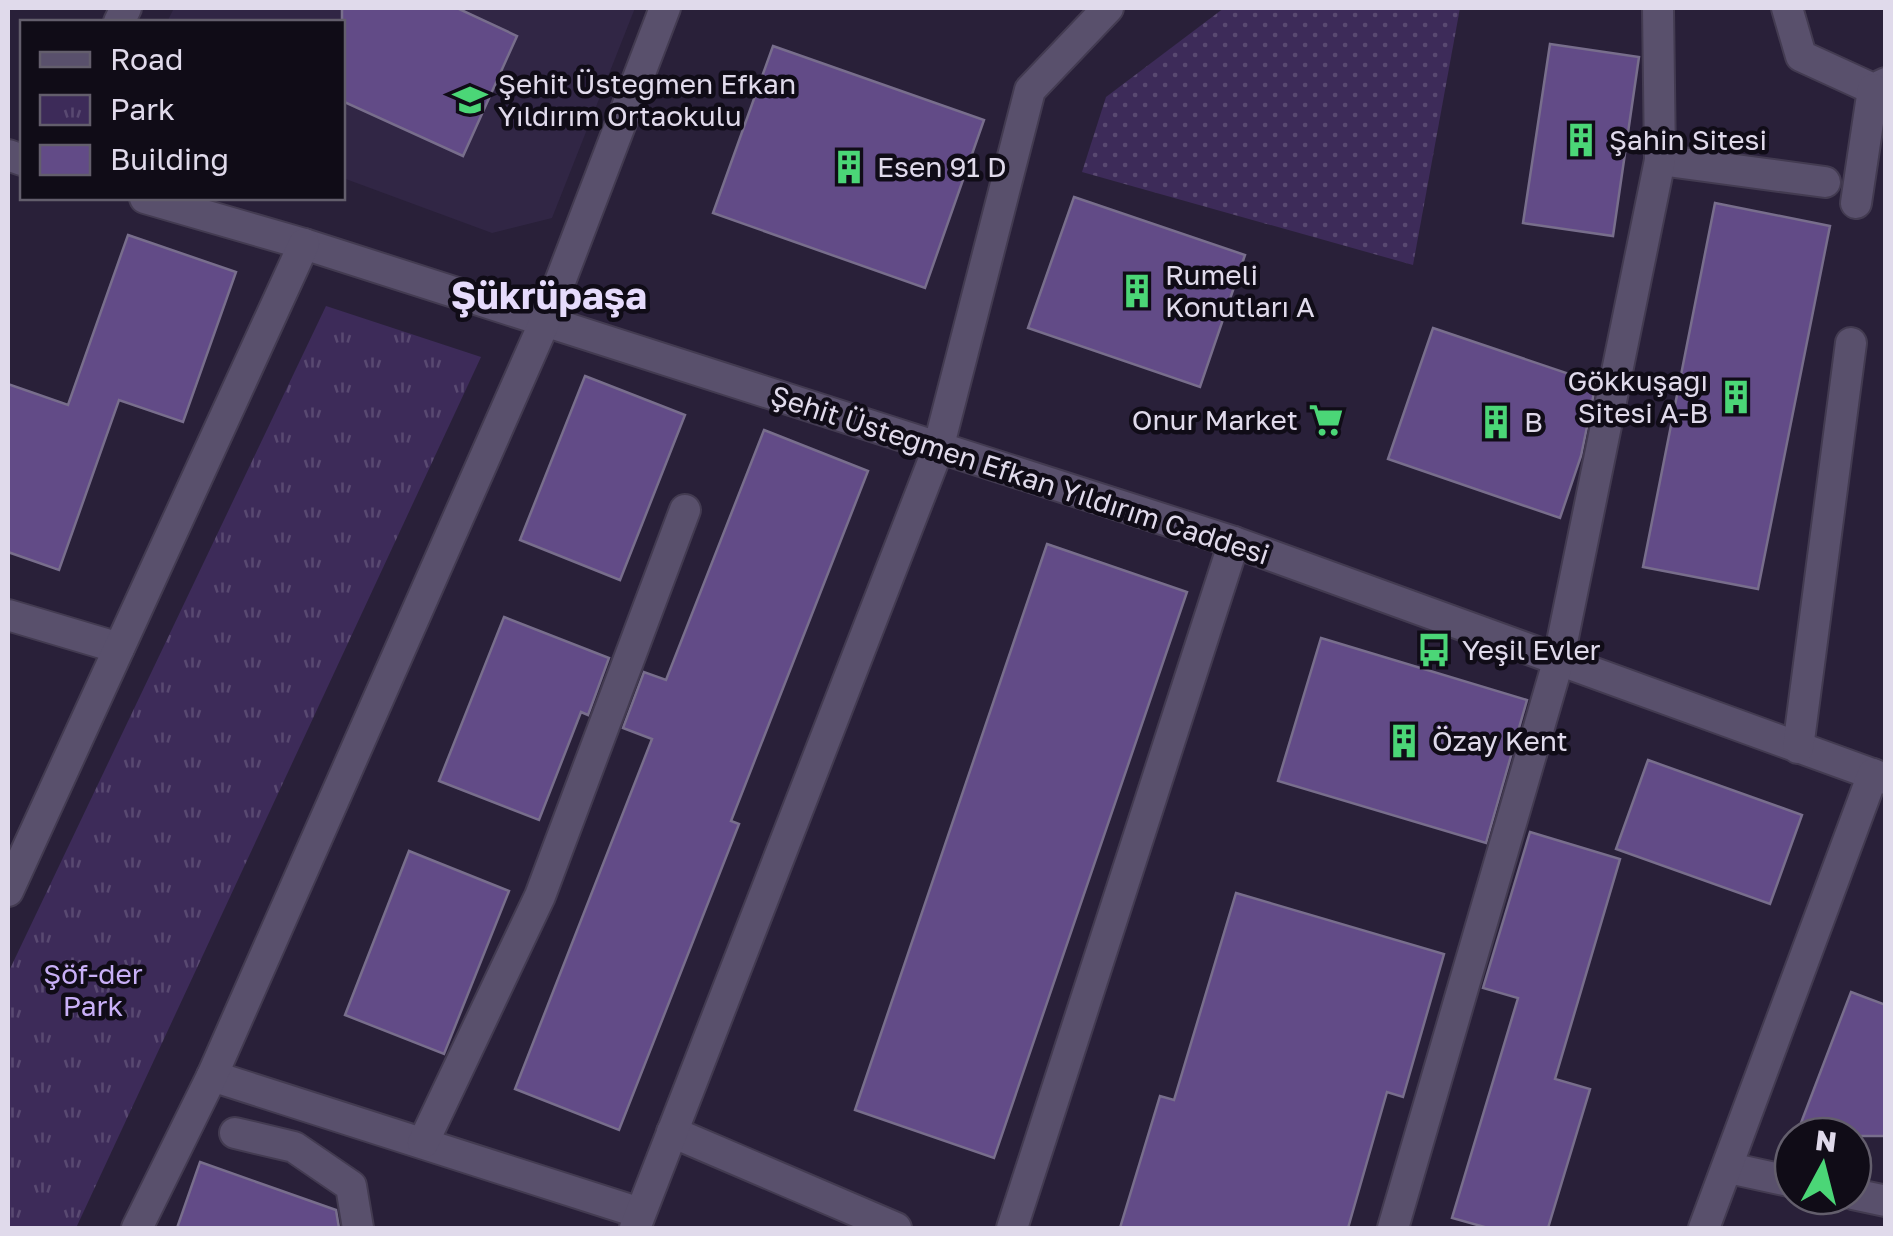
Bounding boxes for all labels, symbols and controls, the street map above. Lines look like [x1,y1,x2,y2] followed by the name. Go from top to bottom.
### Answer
[20,20,345,200] legend
[110,41,184,77] text: Road
[498,67,796,132] place label: Şehit Üsteğmen Efkan Yıldırım Ortaokulu
[451,81,489,119] school or university icon: Şehit Üsteğmen Efkan Yıldırım Ortaokulu
[110,91,175,127] text: Park
[1562,121,1600,159] building icon: Şahin Sitesi
[1609,123,1767,156] place label: Şahin Sitesi
[110,141,229,177] text: Building
[830,148,868,186] building icon: Esen 91 D
[877,150,1007,183] place label: Esen 91 D
[1165,258,1315,323] place label: Rumeli Konutları A
[451,272,647,318] district label: Şükrüpaşa
[1118,272,1156,310] building icon: Rumeli Konutları A
[1567,364,1708,429] place label: Gökkuşağı Sitesi A-B
[767,378,1274,571] street label: Şehit Üsteğmen Efkan Yıldırım Caddesi
[1717,378,1755,416] building icon: Gökkuşağı Sitesi A-B
[1307,401,1345,439] supermarket icon: Onur Market
[1132,403,1298,436] place label: Onur Market
[1477,403,1515,441] building icon: B
[1524,405,1543,438] place label: B
[1415,631,1453,669] bus stop icon: Yeşil Evler
[1462,633,1601,666] place label: Yeşil Evler
[1385,722,1423,760] building icon: Özay Kent
[1432,724,1568,757] place label: Özay Kent
[43,957,143,1022] park label: Şöf-der Park
[1773,1116,1873,1216] north arrow
[1814,1123,1839,1158] text: N

